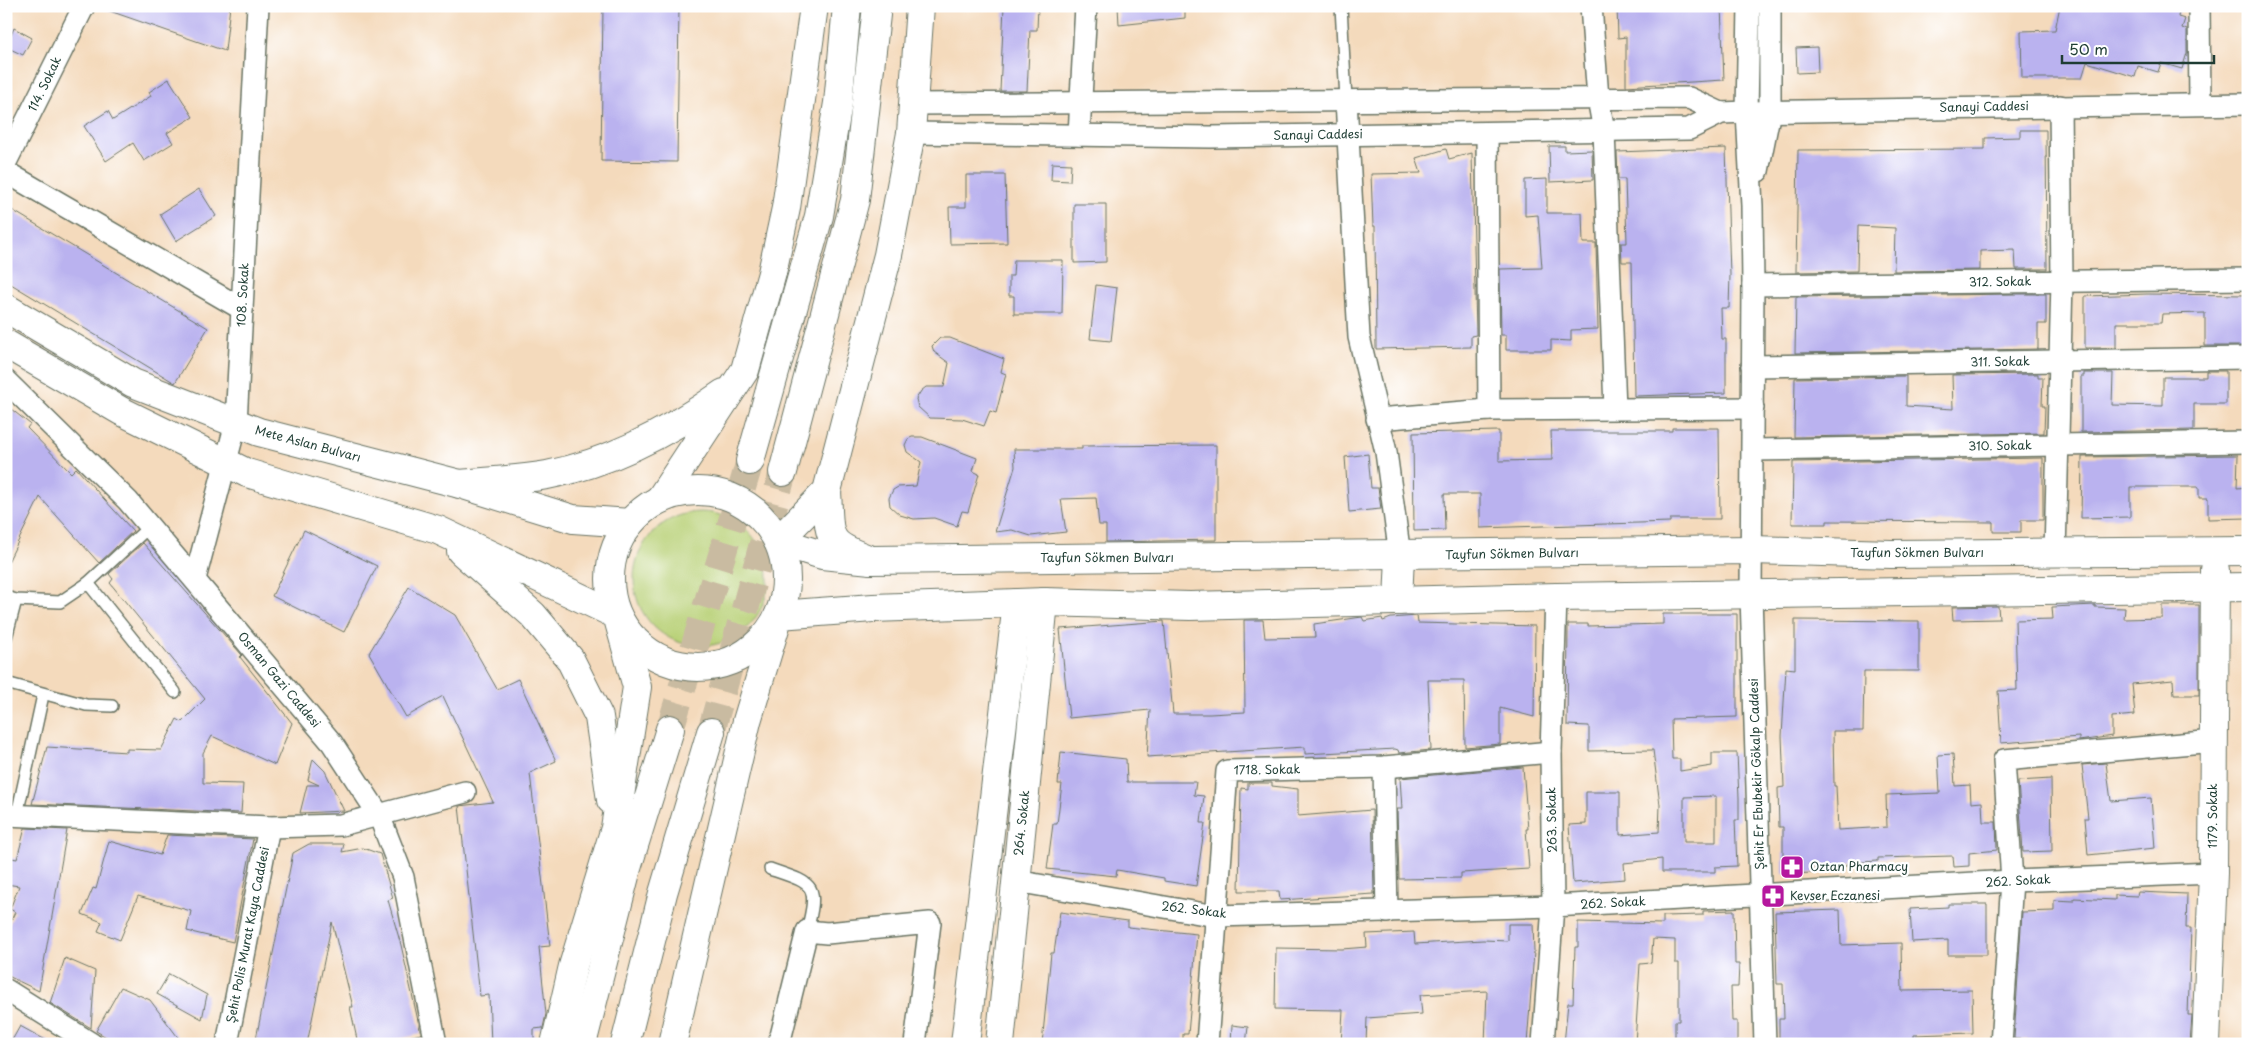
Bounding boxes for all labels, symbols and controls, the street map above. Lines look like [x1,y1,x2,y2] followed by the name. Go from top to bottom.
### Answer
[2062,32,2214,64] scale bar
[2069,37,2108,60] text: 50 m
[23,53,65,114] street label: 114. Sokak
[1939,96,2029,116] street label: Sanayi Caddesi
[1273,124,1363,144] street label: Sanayi Caddesi
[231,262,253,328] street label: 108. Sokak
[1968,271,2032,291] street label: 312. Sokak
[1970,351,2030,371] street label: 311. Sokak
[253,420,363,466] street label: Mete Aslan Bulvarı
[1968,435,2032,455] street label: 310. Sokak
[1445,543,1579,563] street label: Tayfun Sökmen Bulvarı
[1850,543,1984,561] street label: Tayfun Sökmen Bulvarı
[1040,548,1174,566] street label: Tayfun Sökmen Bulvarı
[234,628,325,731] street label: Osman Gazi Caddesi
[1744,678,1768,870] street label: Şehit Er Ebubekir Gökalp Caddesi
[1233,759,1301,779] street label: 1718. Sokak
[2203,783,2221,849] street label: 1179. Sokak
[1541,787,1561,853] street label: 263. Sokak
[1009,789,1033,857] street label: 264. Sokak
[221,845,273,1025] street label: Şehit Polis Murat Kaya Caddesi
[1779,854,1805,880] pharmacy icon: Oztan Pharmacy
[1810,857,1908,875] place label: Oztan Pharmacy
[1985,869,2051,891] street label: 262. Sokak
[1760,883,1786,909] pharmacy icon: Kevser Eczanesi
[1790,886,1880,904] place label: Kevser Eczanesi
[1580,891,1646,913] street label: 262. Sokak
[1160,896,1228,922] street label: 262. Sokak

